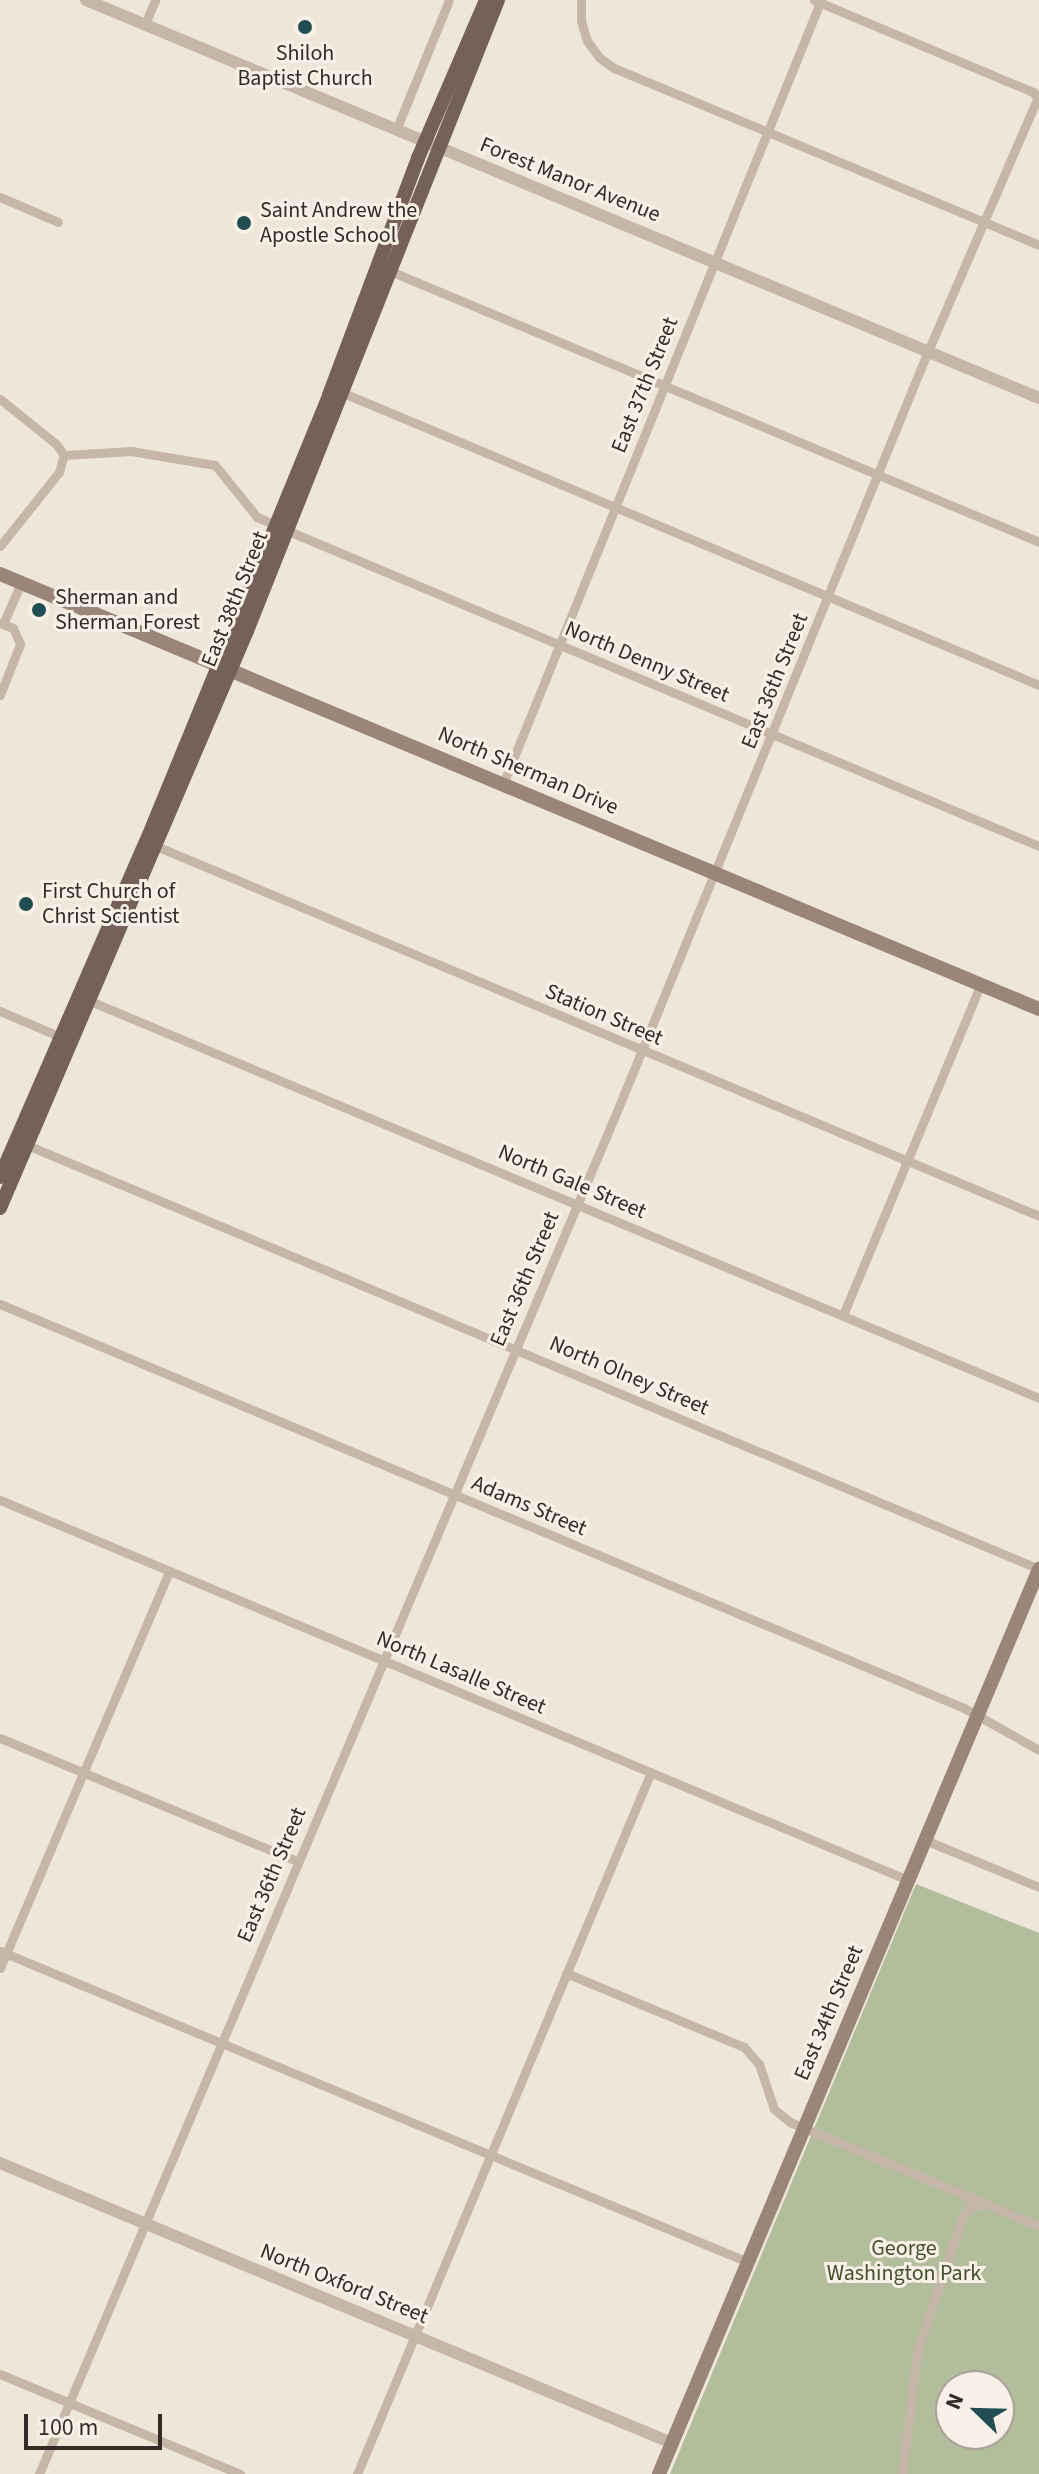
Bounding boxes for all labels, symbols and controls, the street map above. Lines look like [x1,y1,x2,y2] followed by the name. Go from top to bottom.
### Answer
[296,18,314,36] marker: Shiloh Baptist Church
[237,40,373,92] place label: Shiloh Baptist Church
[476,132,664,228] street label: Forest Manor Avenue
[260,197,417,248] place label: Saint Andrew the Apostle School
[235,214,253,232] marker: Saint Andrew the Apostle School
[606,313,684,457] street label: East 37th Street
[196,527,274,671] street label: East 38th Street
[55,584,200,636] place label: Sherman and Sherman Forest
[30,601,48,619] marker: Sherman and Sherman Forest
[736,609,814,753] street label: East 36th Street
[561,615,733,709] street label: North Denny Street
[434,721,622,821] street label: North Sherman Drive
[42,878,179,930] place label: First Church of Christ Scientist
[17,895,35,913] marker: First Church of Christ Scientist
[541,978,667,1052] street label: Station Street
[494,1139,650,1225] street label: North Gale Street
[485,1208,565,1350] street label: East 36th Street
[545,1331,713,1421] street label: North Olney Street
[468,1470,590,1542] street label: Adams Street
[372,1625,550,1721] street label: North Lasalle Street
[232,1804,312,1946] street label: East 36th Street
[789,1942,869,2084] street label: East 34th Street
[827,2235,981,2286] park label: George Washington Park
[256,2238,432,2330] street label: North Oxford Street
[935,2370,1015,2450] north arrow
[937,2388,972,2414] text: N
[28,2398,166,2448] scale bar
[38,2410,98,2445] text: 100 m

